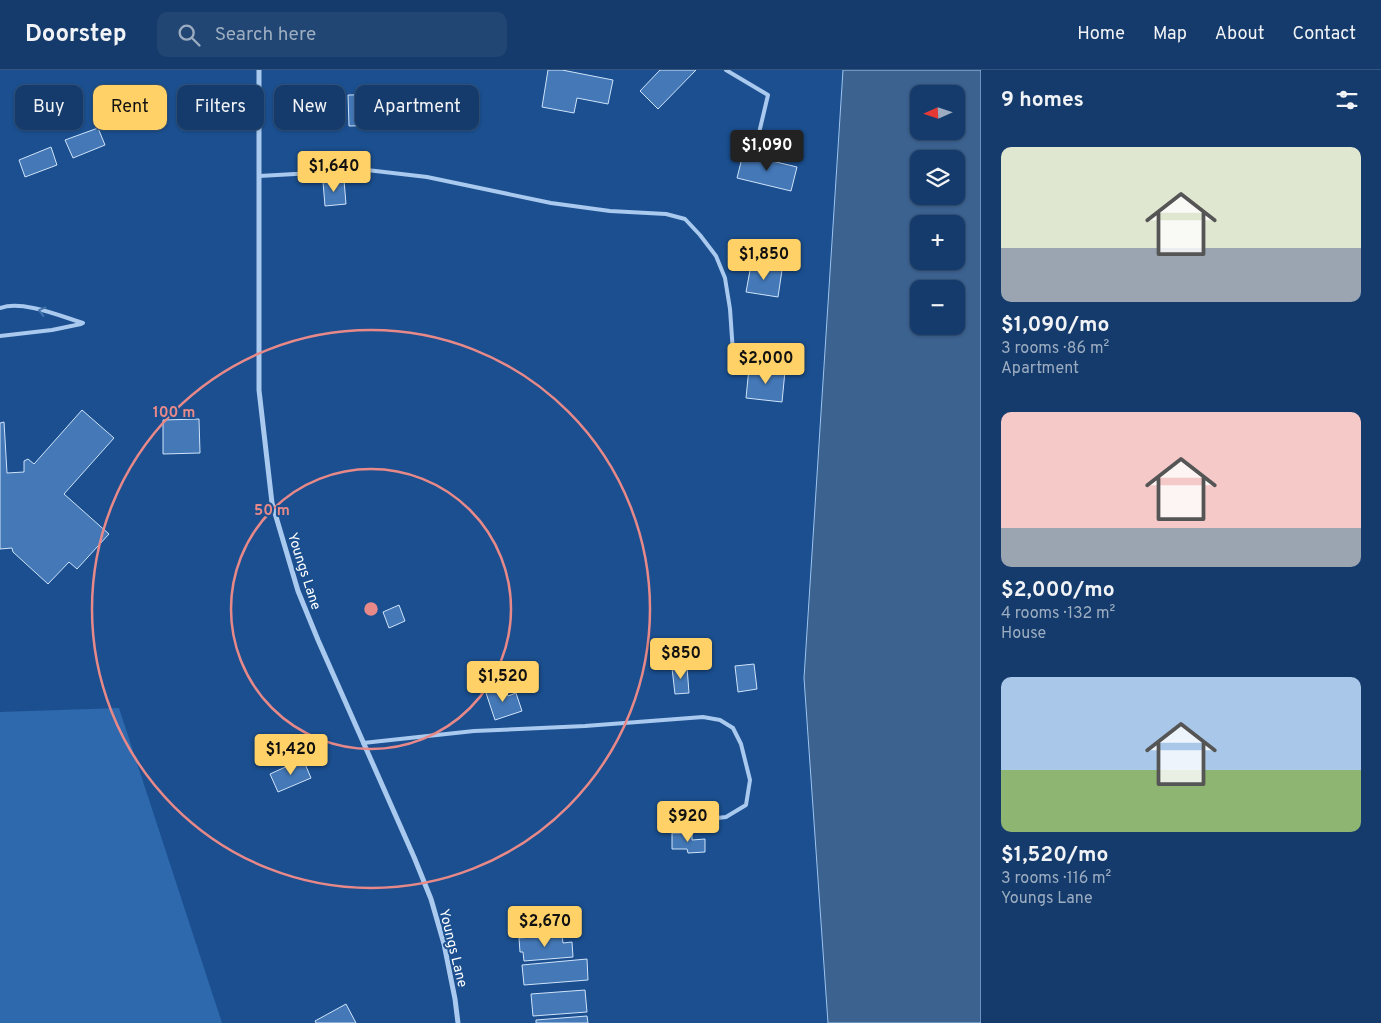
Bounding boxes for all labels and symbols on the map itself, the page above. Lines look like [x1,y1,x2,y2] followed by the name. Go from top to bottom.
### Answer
[910,85,965,140] north arrow
[726,129,808,172] pin: $1,090
[293,150,375,193] pin: $1,640
[723,238,805,281] pin: $1,850
[37,306,46,317] one-way arrow
[725,342,807,385] pin: $2,000
[153,404,195,423] text: 100 m
[254,502,290,521] text: 50 m
[283,531,324,612] street label: Youngs Lane
[362,600,380,618] centre of rings
[651,638,711,680] pin: $850
[462,660,544,703] pin: $1,520
[250,734,332,776] pin: $1,420
[658,800,718,843] pin: $920
[504,906,586,948] pin: $2,670
[435,907,471,989] street label: Youngs Lane

